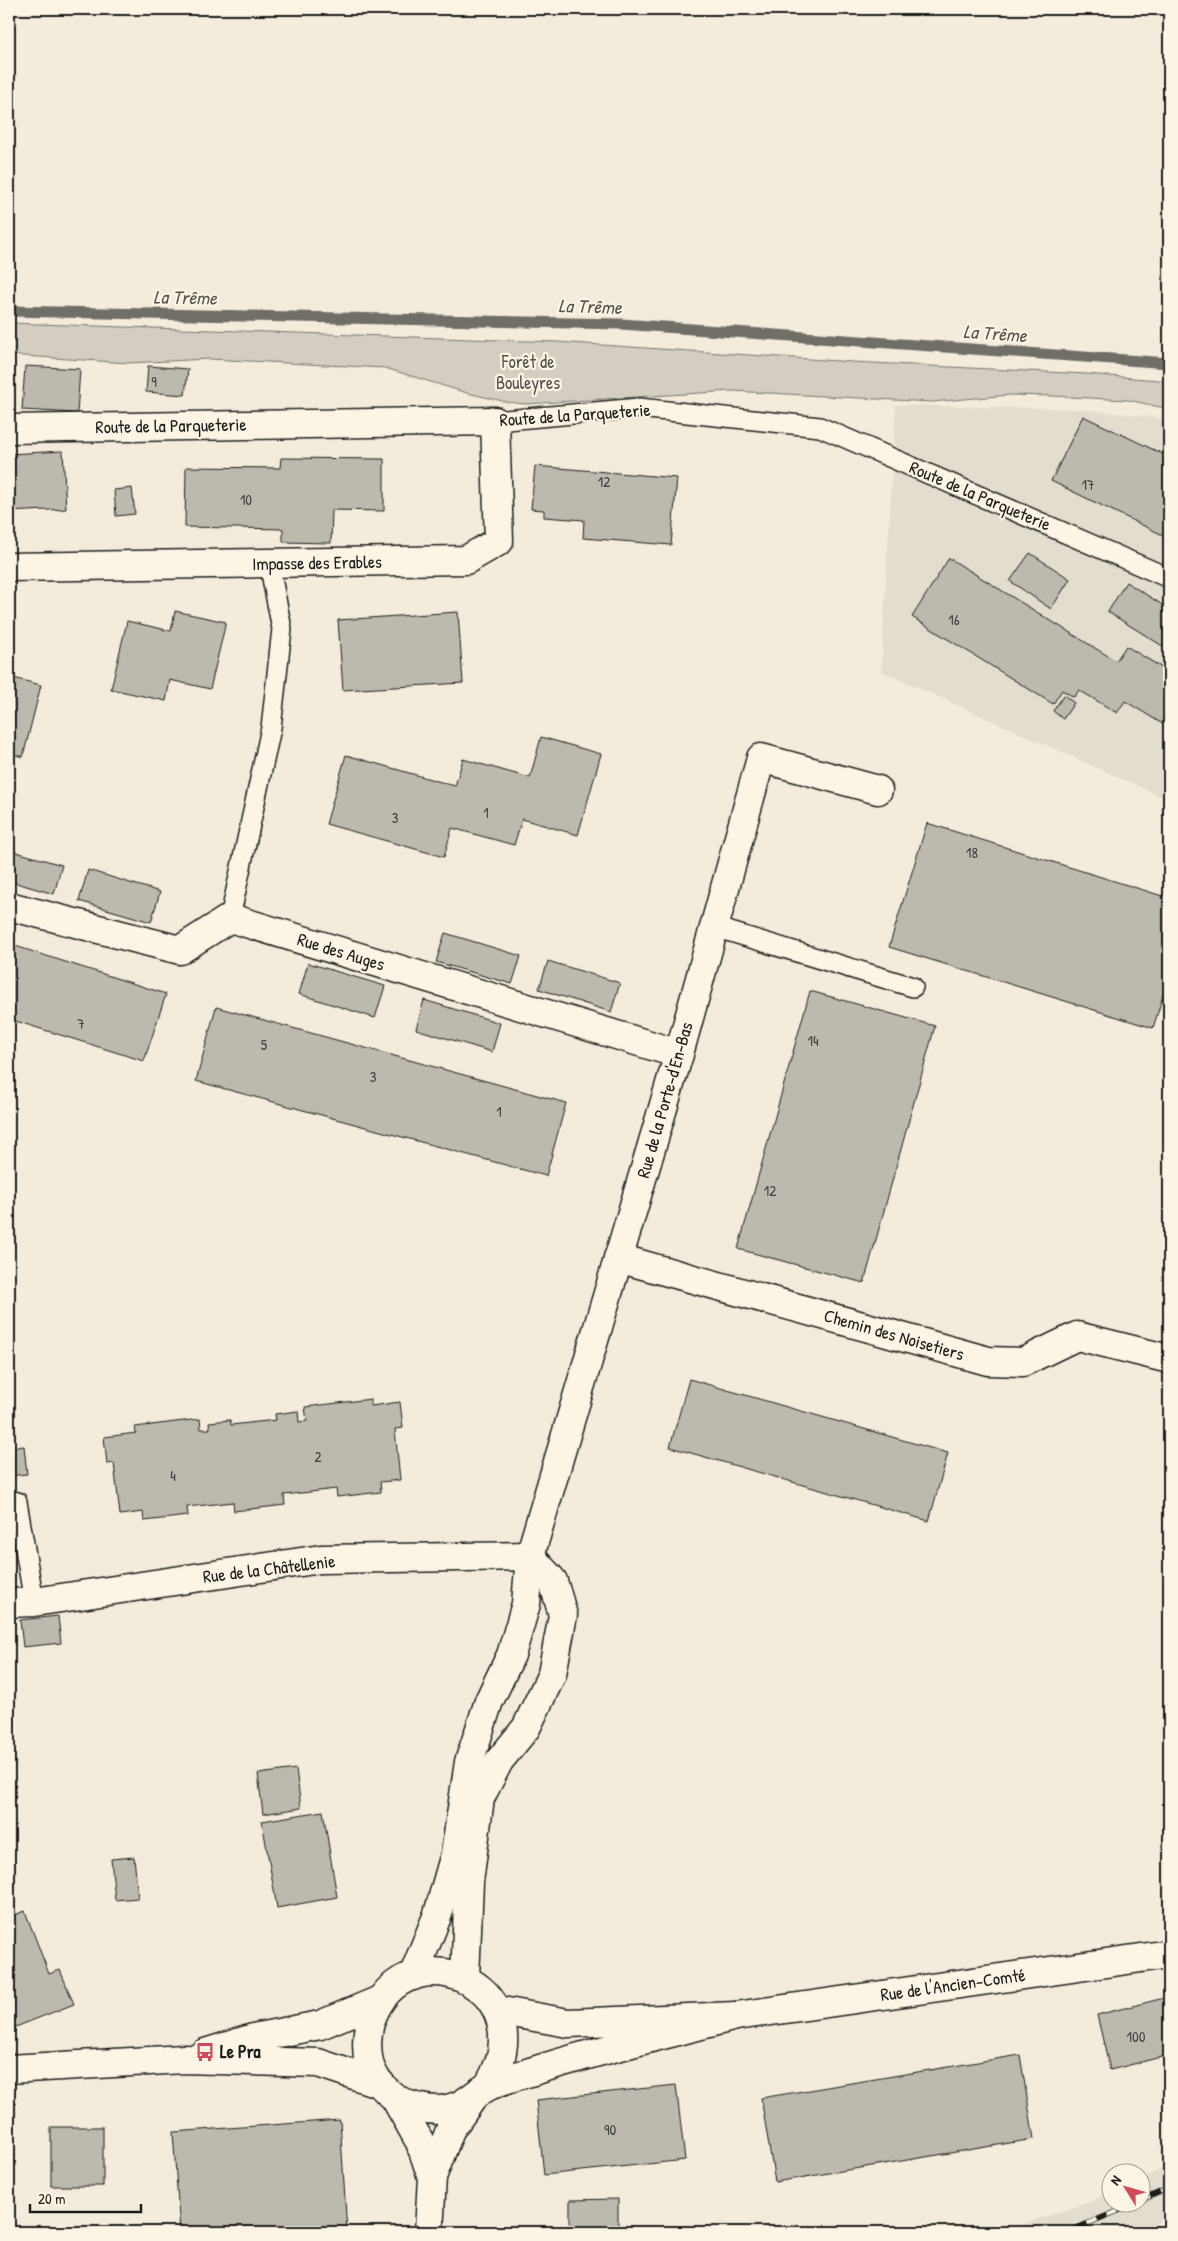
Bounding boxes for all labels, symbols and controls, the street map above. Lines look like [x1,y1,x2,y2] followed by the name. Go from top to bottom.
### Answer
[153,283,218,311] water label: La Trême
[558,292,623,320] water label: La Trême
[963,318,1029,348] water label: La Trême
[496,349,560,395] park label: Forêt de Bouleyres
[151,371,157,392] house number: 9
[499,397,651,432] street label: Route de la Parqueterie
[95,412,247,439] street label: Route de la Parqueterie
[906,454,1055,537] street label: Route de la Parqueterie
[598,471,610,492] house number: 12
[1082,474,1094,495] house number: 17
[240,489,252,510] house number: 10
[252,549,382,576] street label: Impasse des Erables
[948,609,960,630] house number: 16
[483,802,489,823] house number: 1
[392,807,399,828] house number: 3
[966,842,978,863] house number: 18
[294,926,388,977] street label: Rue des Auges
[77,1013,85,1034] house number: 7
[630,1019,699,1181] street label: Rue de la Porte-d'En-Bas
[807,1030,819,1051] house number: 14
[261,1034,268,1055] house number: 5
[370,1066,377,1087] house number: 3
[496,1101,502,1122] house number: 1
[764,1180,776,1201] house number: 12
[821,1303,967,1366] street label: Chemin des Noisetiers
[314,1446,322,1467] house number: 2
[170,1465,176,1486] house number: 4
[201,1548,337,1589] street label: Rue de la Châtellenie
[879,1962,1027,2007] street label: Rue de l'Ancien-Comté
[1127,2026,1146,2047] house number: 100
[220,2039,262,2064] place label: Le Pra
[194,2041,216,2063] bus stop icon: Le Pra
[604,2119,616,2140] house number: 90
[1100,2164,1150,2214] north arrow
[1105,2171,1125,2189] text: N
[30,2181,141,2213] scale bar
[38,2188,65,2209] text: 20 m

